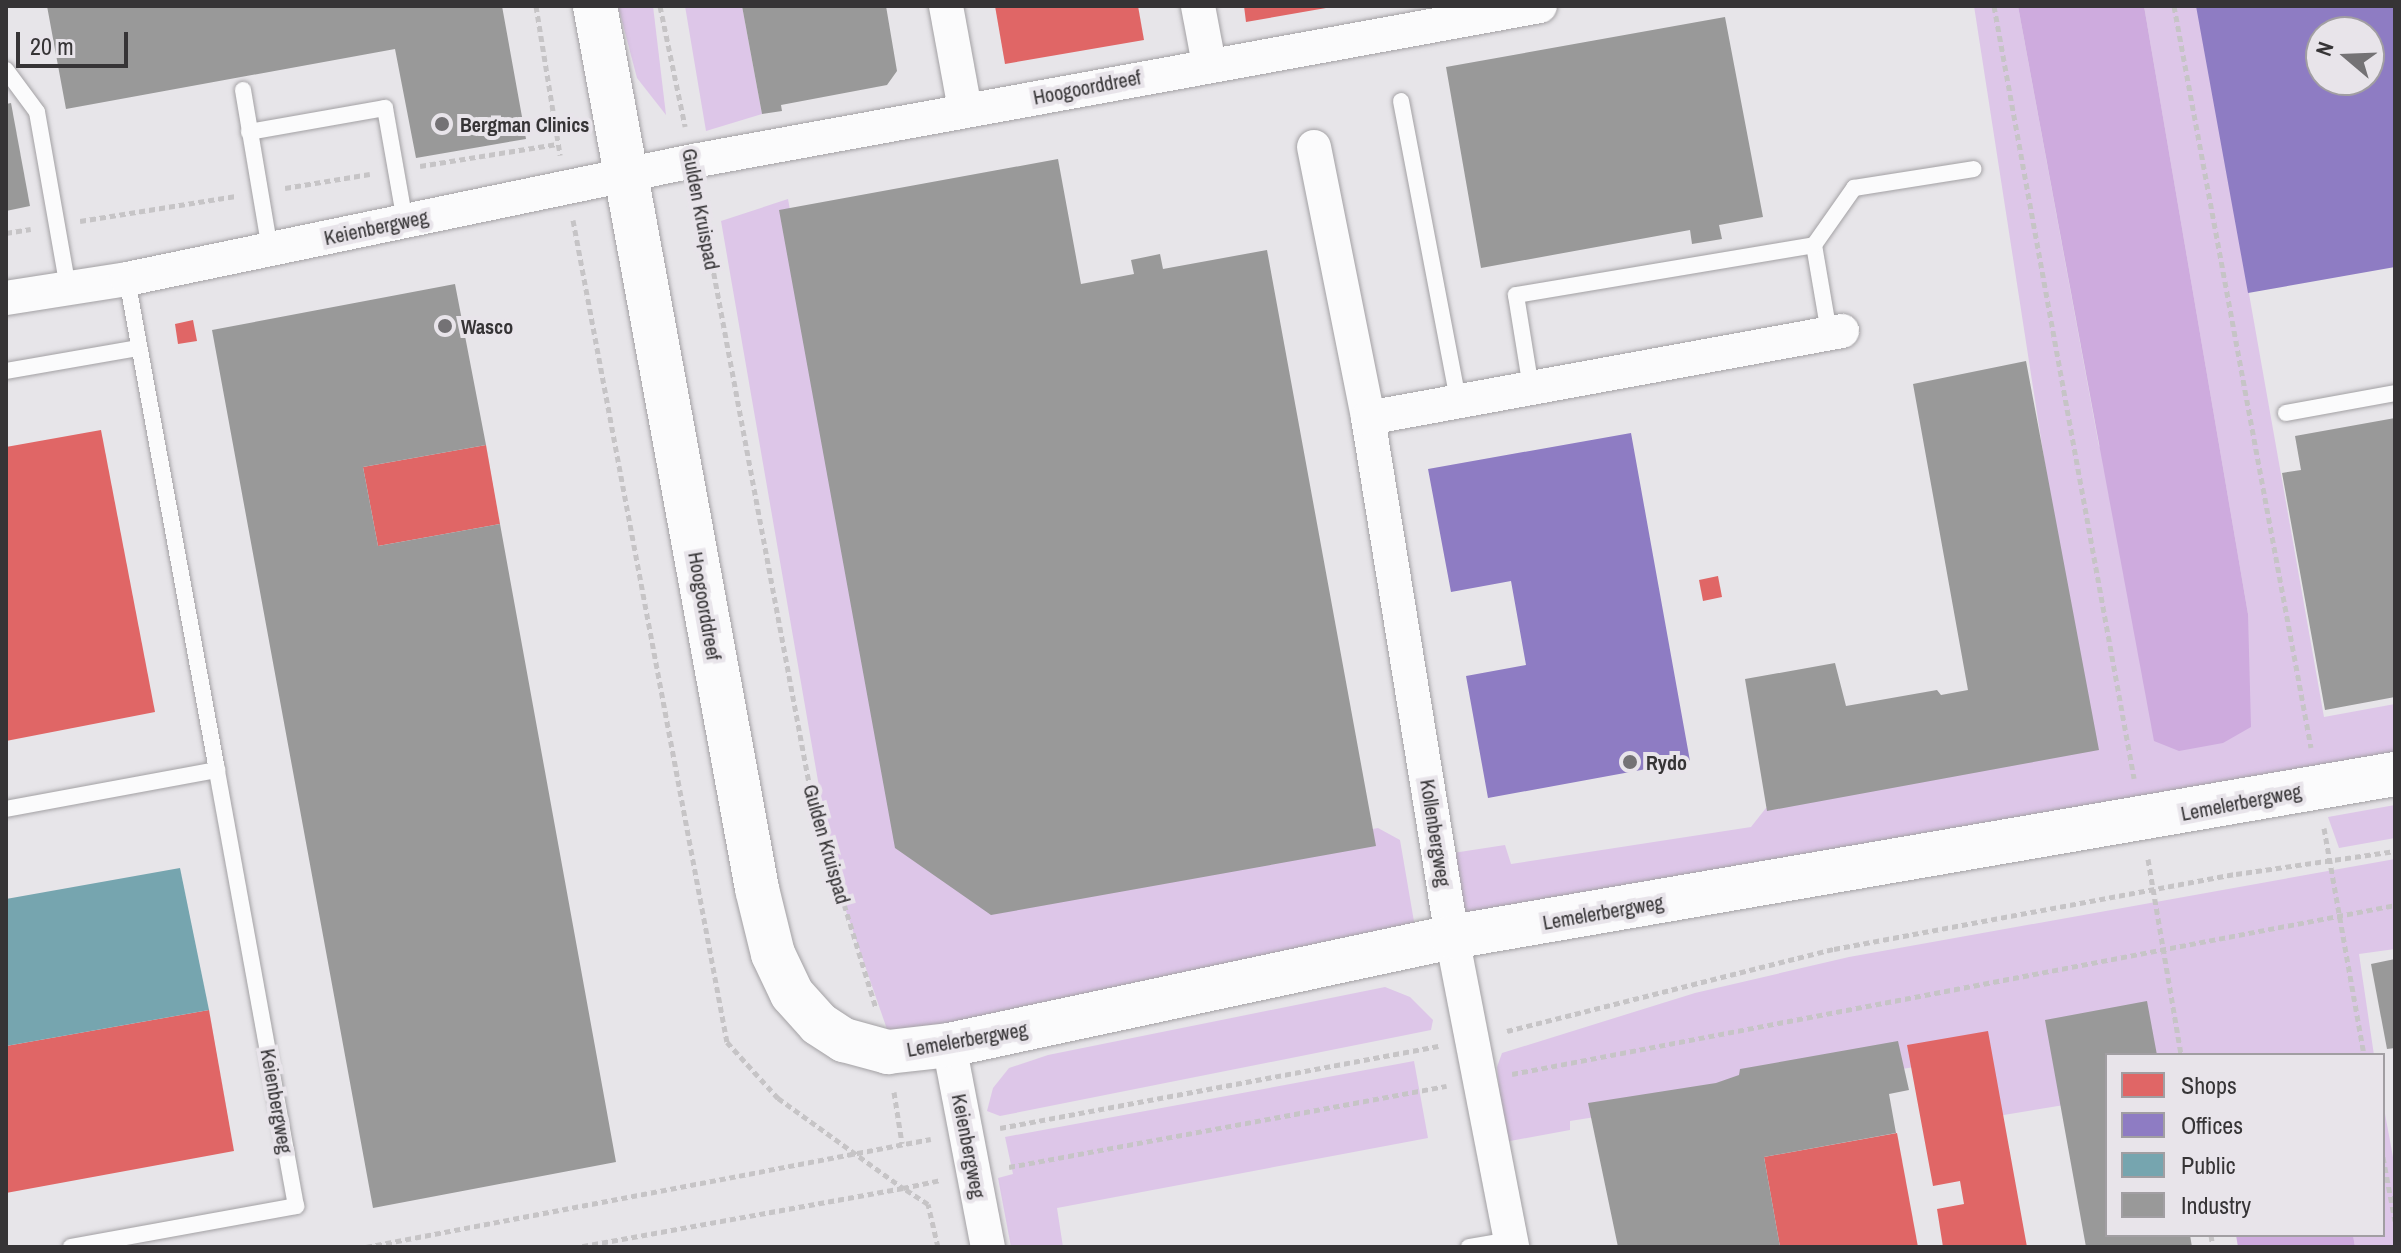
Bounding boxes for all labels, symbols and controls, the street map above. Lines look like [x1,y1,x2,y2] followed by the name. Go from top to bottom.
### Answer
[20,16,132,66] scale bar
[2305,16,2385,96] north arrow
[30,30,74,62] text: 20 m
[2308,38,2341,60] text: N
[1031,65,1143,109] street label: Hoogoorddreef
[460,112,589,136] place label: Bergman Clinics
[431,113,453,135] marker: Bergman Clinics
[677,146,725,272] street label: Gulden Kruispad
[322,204,430,250] street label: Keienbergweg
[461,314,513,338] place label: Wasco
[436,317,454,335] marker: Wasco
[684,550,726,662] street label: Hoogoorddreef
[1646,750,1687,774] place label: Rydo
[1621,753,1639,771] marker: Rydo
[1416,778,1456,888] street label: Kollenbergweg
[2179,779,2303,825] street label: Lemelerbergweg
[799,782,855,906] street label: Gulden Kruispad
[1541,890,1665,934] street label: Lemelerbergweg
[905,1017,1029,1061] street label: Lemelerbergweg
[256,1047,298,1155] street label: Keienbergweg
[2105,1053,2385,1237] legend
[2181,1069,2237,1101] text: Shops
[947,1092,991,1200] street label: Keienbergweg
[2181,1109,2243,1141] text: Offices
[2181,1149,2236,1181] text: Public
[2181,1189,2251,1221] text: Industry

